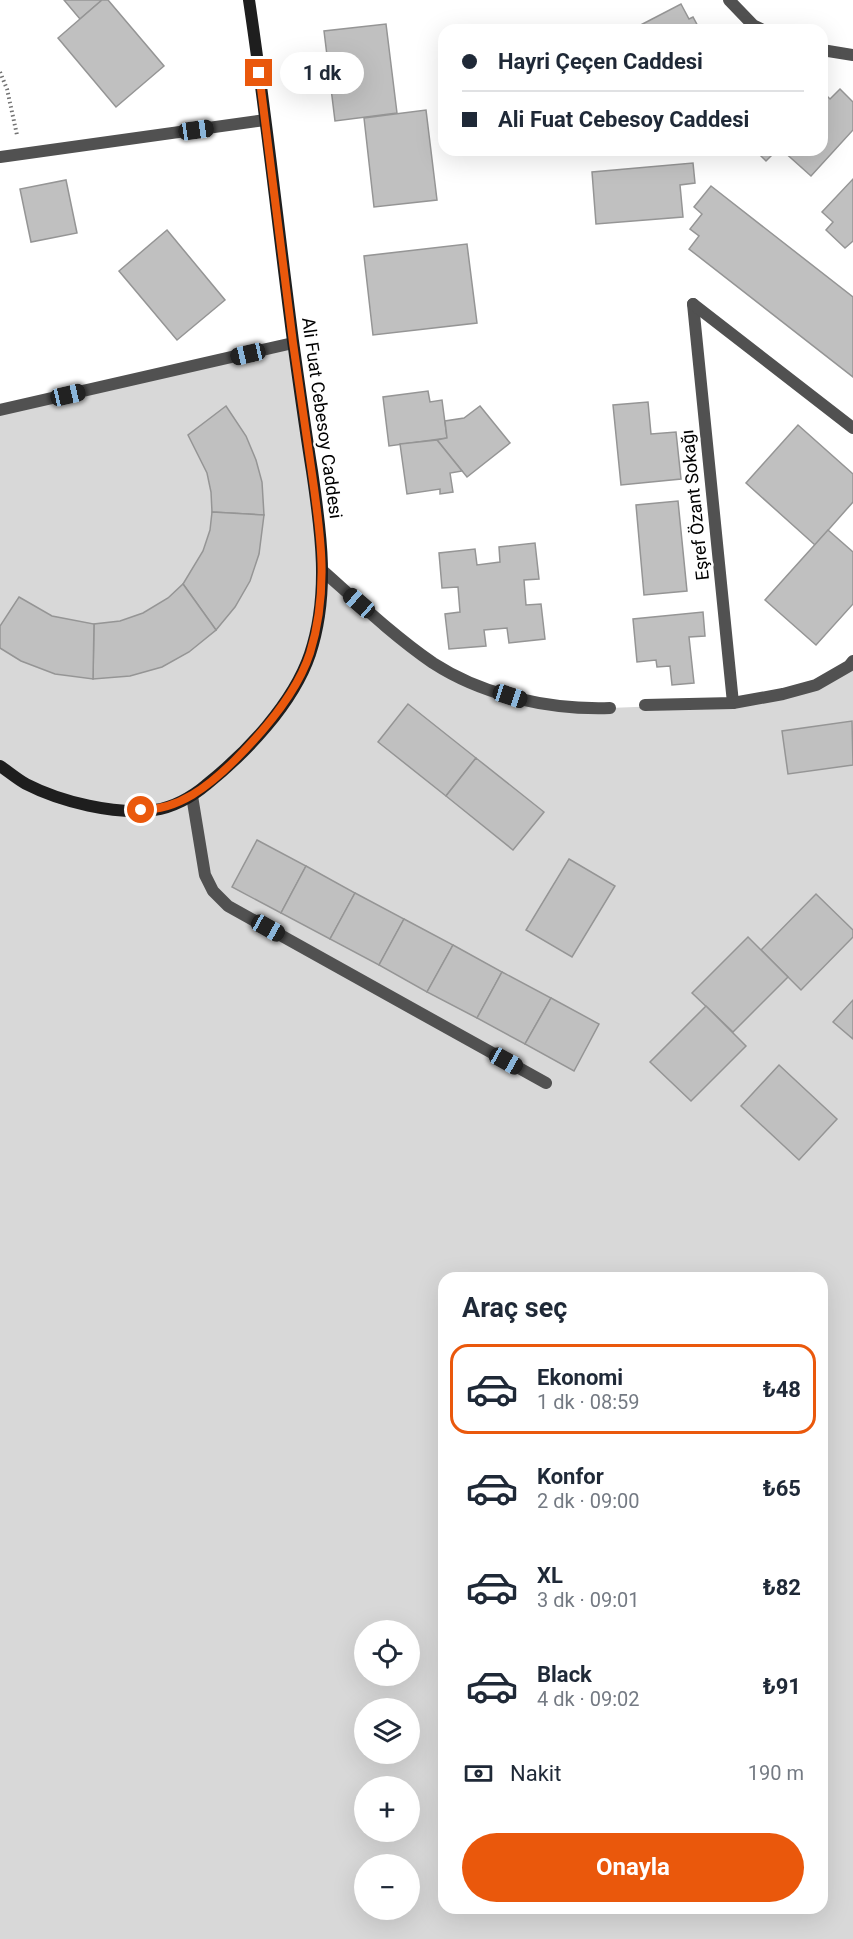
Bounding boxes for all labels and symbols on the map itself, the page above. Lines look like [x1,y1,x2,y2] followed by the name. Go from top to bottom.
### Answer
[280,52,364,94] callout: 1 dk
[245,59,272,86] route end
[177,119,215,141] car
[298,316,347,520] street label: Ali Fuat Cebesoy Caddesi
[228,341,268,367] car
[48,382,88,408] car
[676,429,713,582] street label: Eşref Özant Sokağı
[340,584,378,622] car
[490,682,530,710] car
[127,796,154,823] route start
[248,911,288,945] car
[486,1044,526,1078] car

